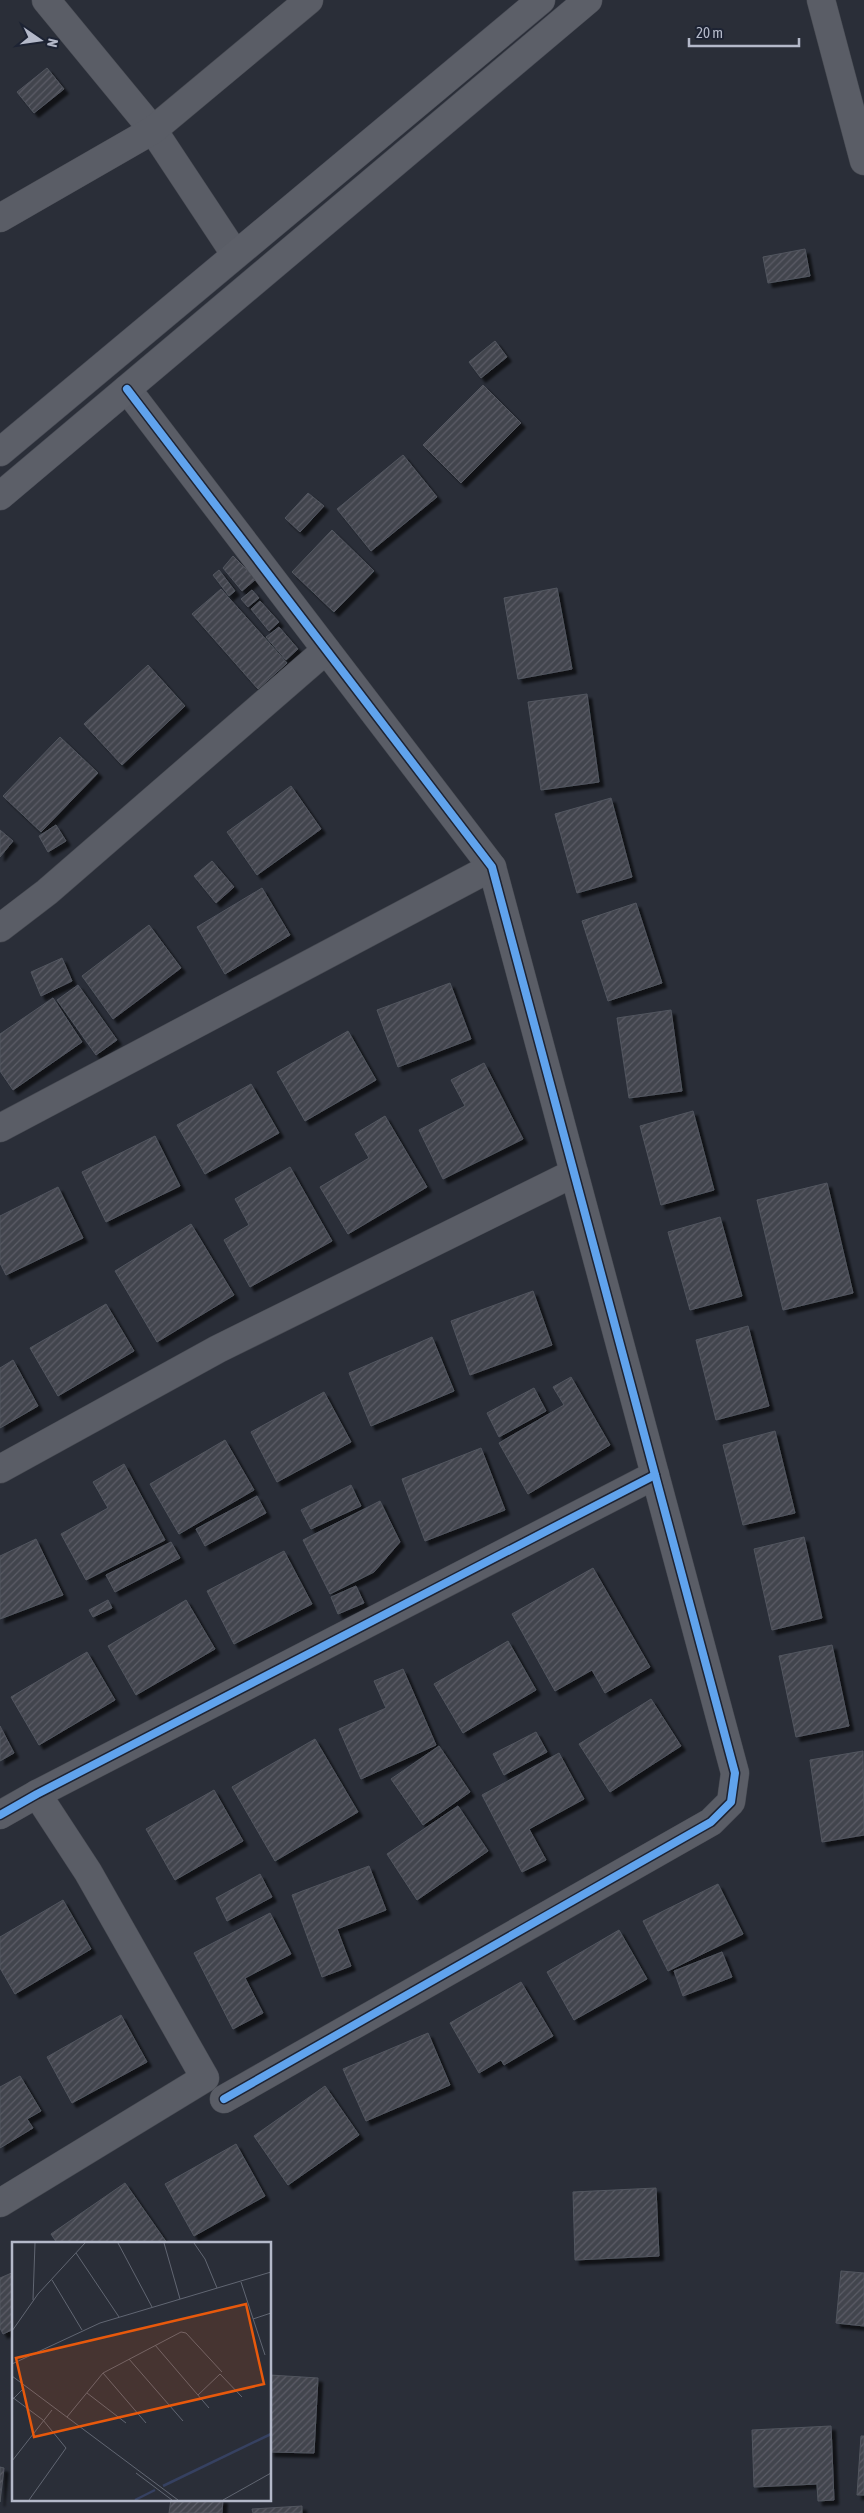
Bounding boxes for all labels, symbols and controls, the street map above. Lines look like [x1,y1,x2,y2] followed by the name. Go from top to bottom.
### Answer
[15,15,65,65] north arrow
[689,15,799,47] scale bar
[696,24,723,41] text: 20 m
[44,37,61,49] text: N
[12,2242,271,2500] inset map

